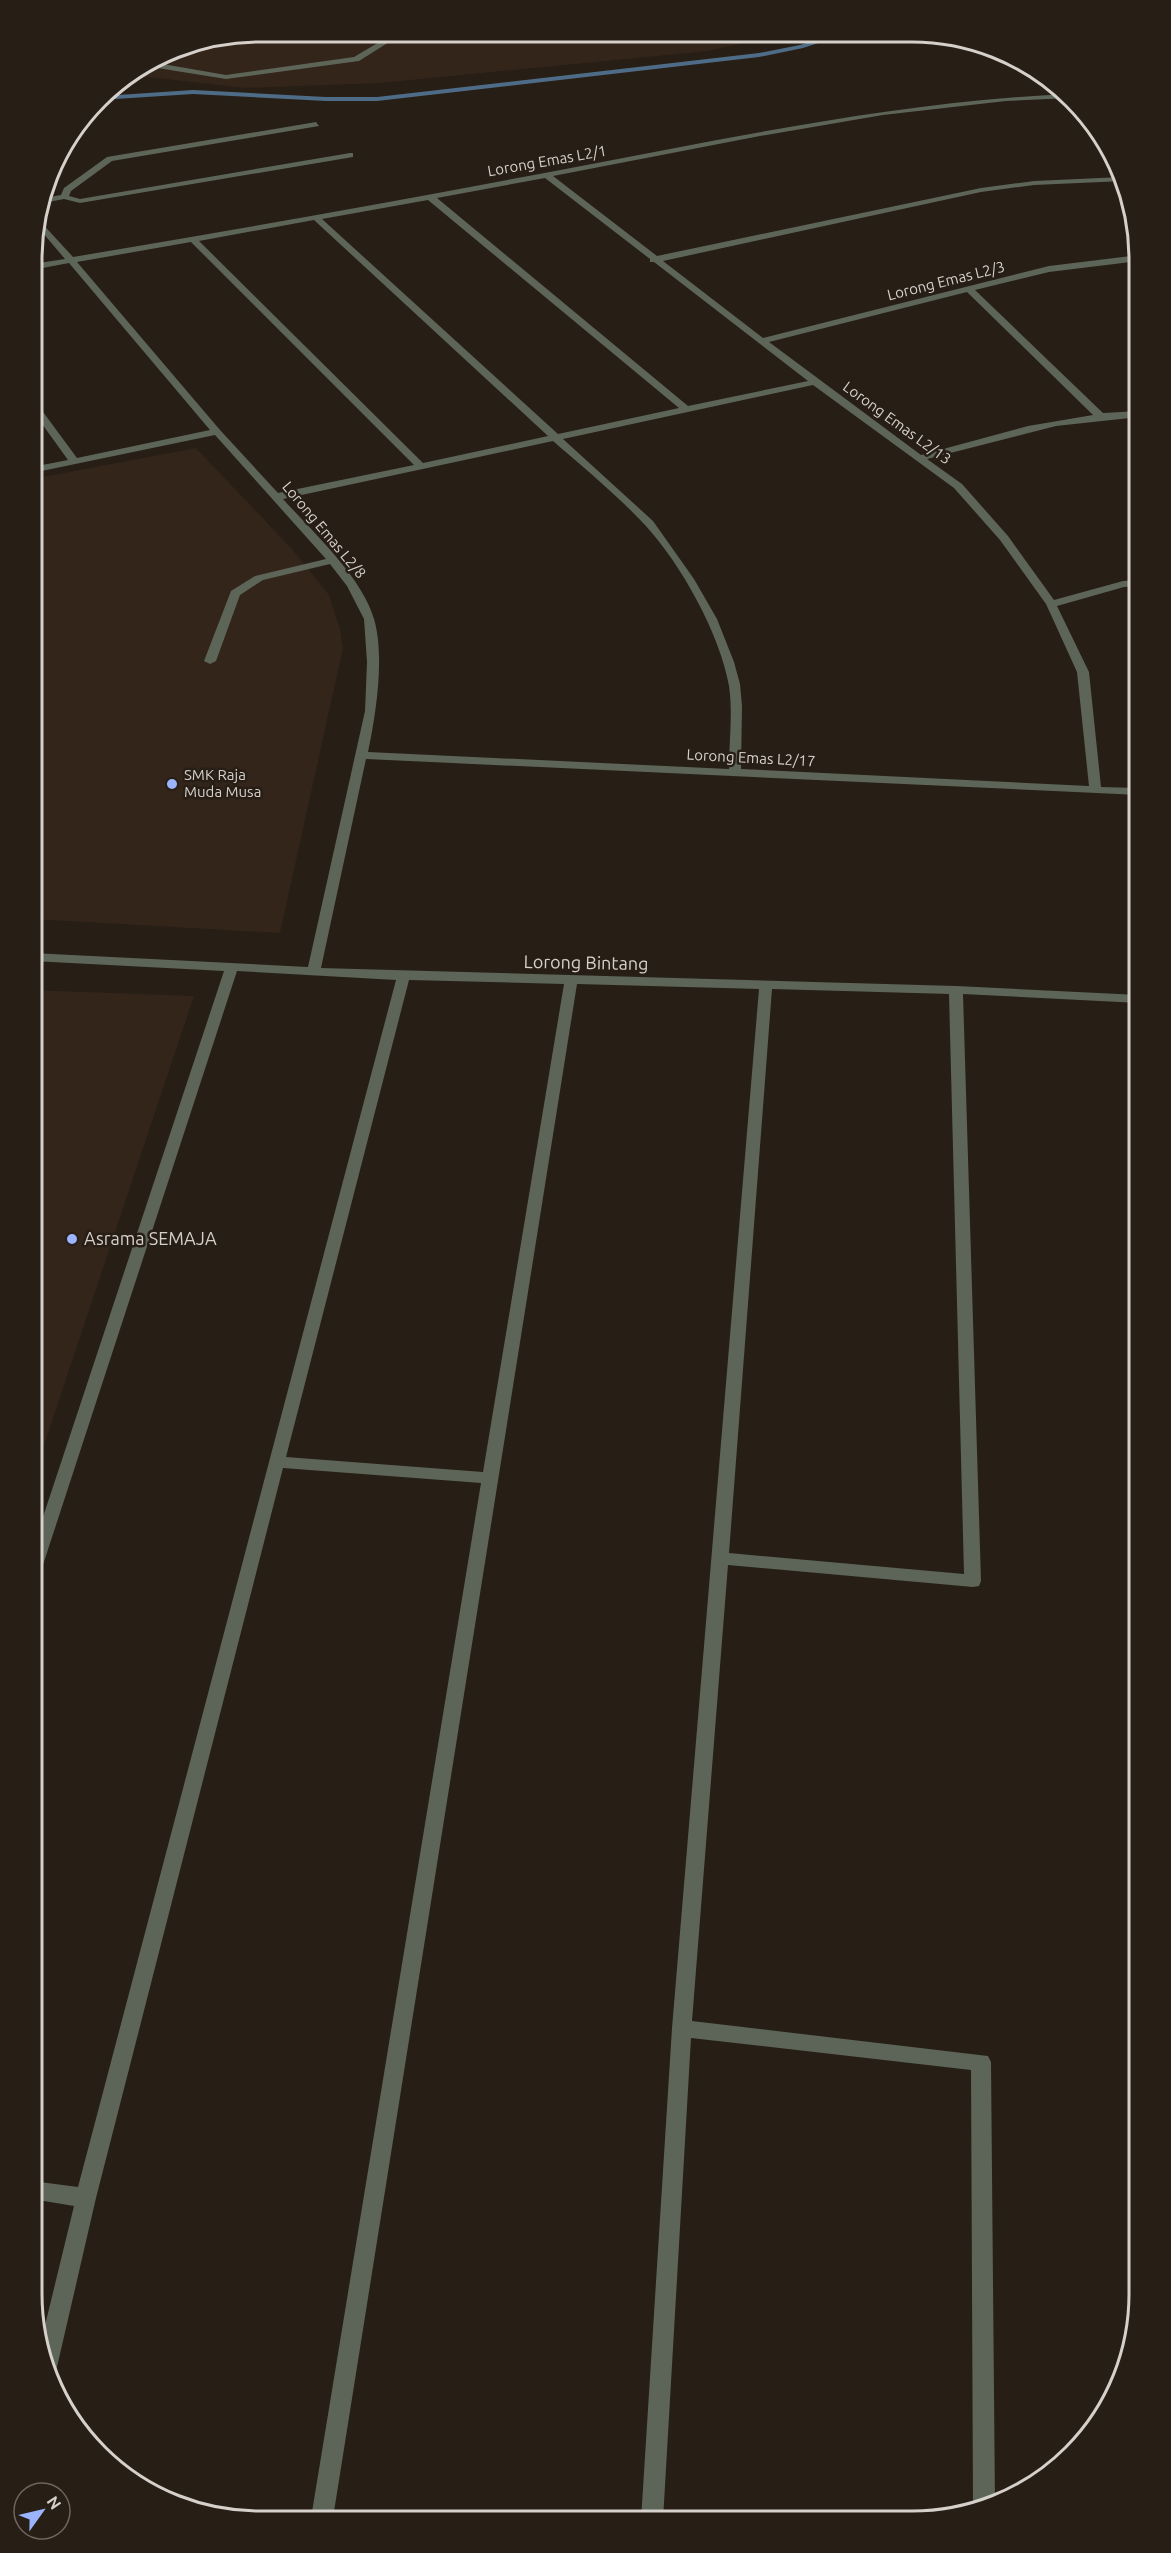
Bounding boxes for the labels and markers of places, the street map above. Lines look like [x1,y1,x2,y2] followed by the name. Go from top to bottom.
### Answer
[184,766,261,800] place label: SMK Raja Muda Musa
[165,777,179,791] marker: SMK Raja Muda Musa
[84,1228,217,1248] place label: Asrama SEMAJA
[65,1232,79,1246] marker: Asrama SEMAJA

